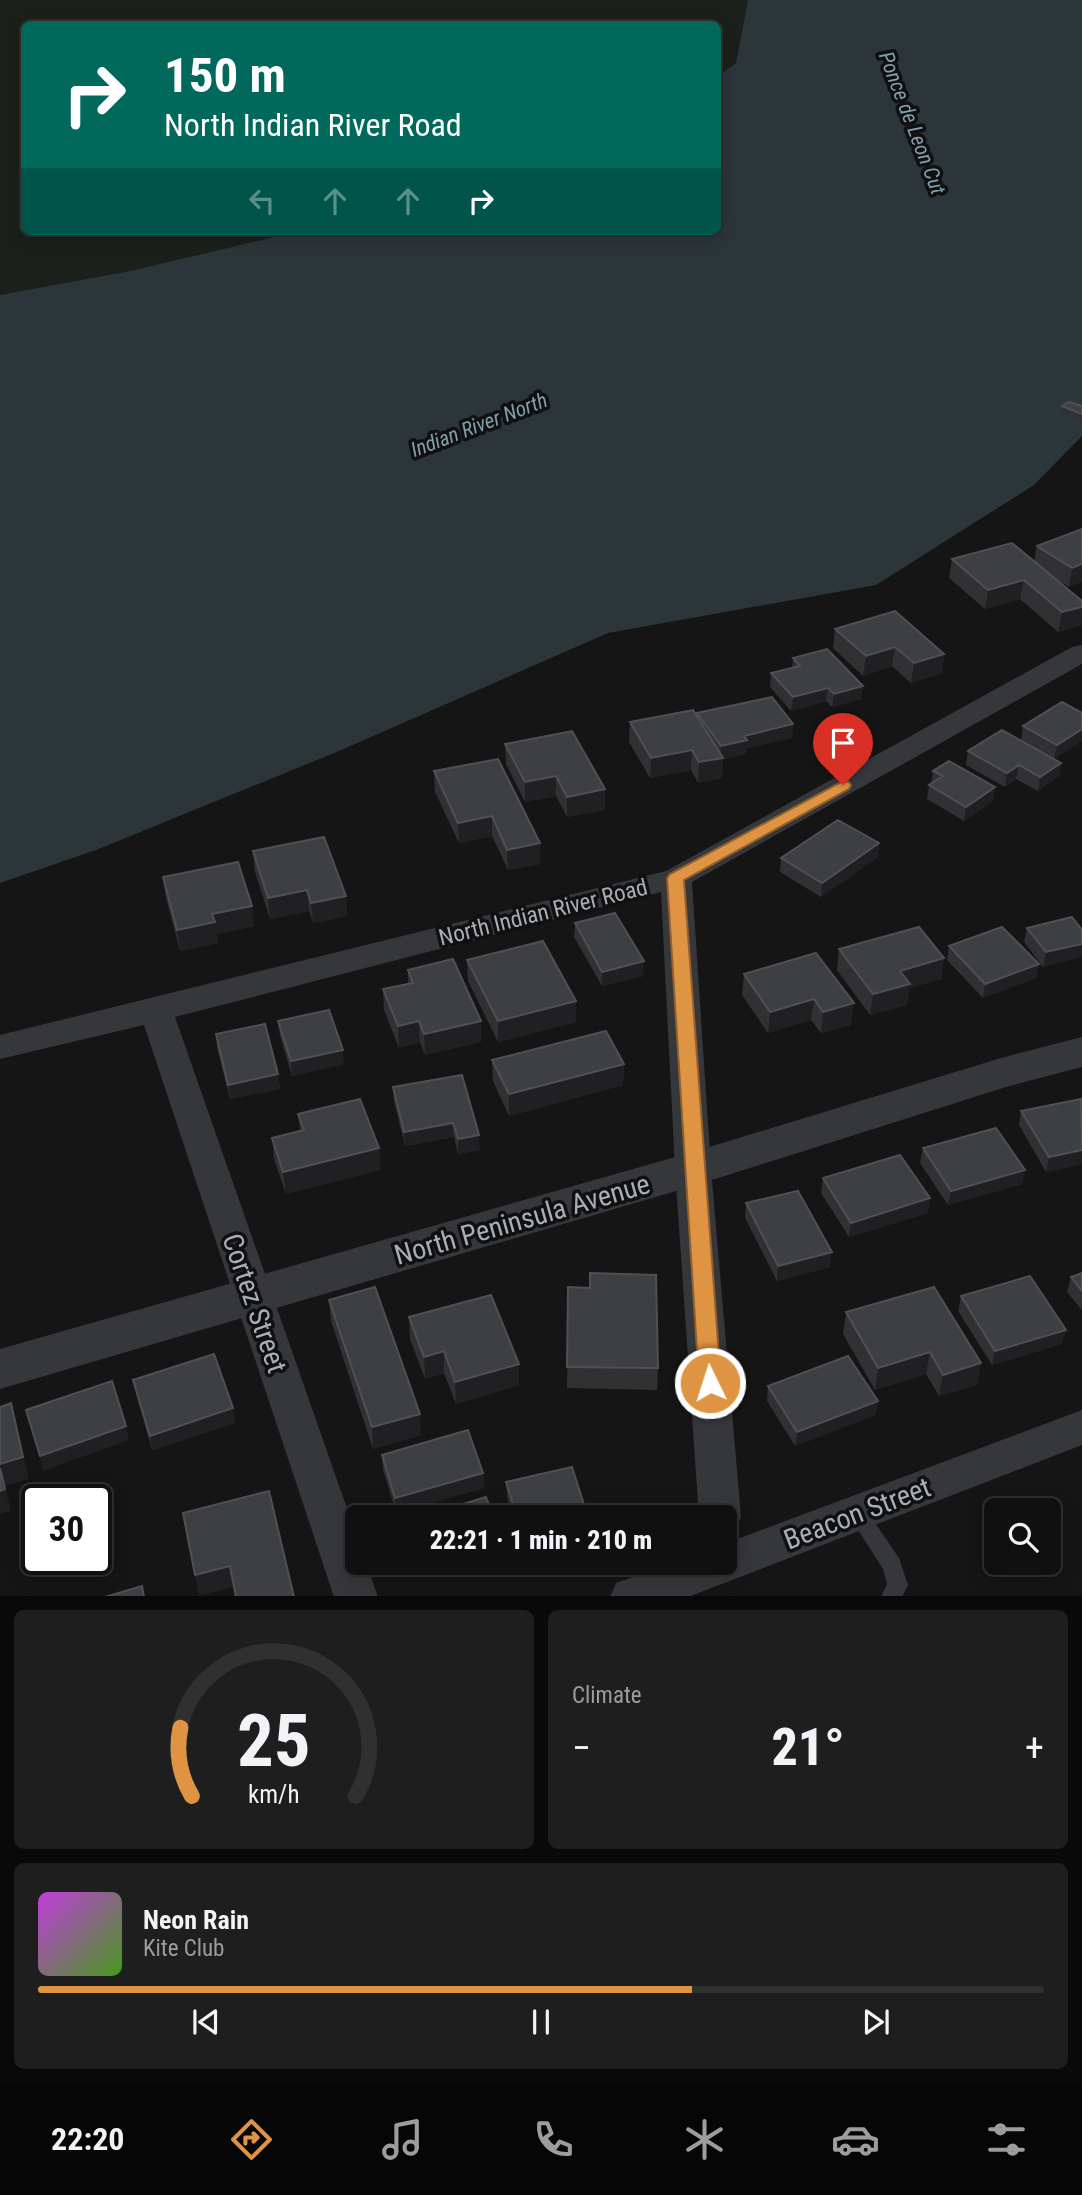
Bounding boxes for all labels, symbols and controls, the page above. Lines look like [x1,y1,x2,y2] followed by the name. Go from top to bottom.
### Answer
[164,47,286,104] text: 150 m
[874,48,951,199] water label: Ponce de Leon Cut
[49,49,140,140] icon: right
[164,106,462,144] text: North Indian River Road
[243,182,281,220] icon: left
[316,182,354,220] icon: ahead
[389,182,427,220] icon: ahead
[462,182,500,220] icon: right
[407,388,551,462] water label: Indian River North
[813,713,873,785] pin
[824,724,862,762] icon: arrive
[436,874,650,951] street label: North Indian River Road
[391,1167,654,1272] street label: North Peninsula Avenue
[215,1229,294,1377] street label: Cortez Street
[673,1346,747,1420] position arrow
[779,1470,935,1557] street label: Beacon Street
[21,1484,112,1575] speed limit sign: 30
[984,1498,1061,1575] map controls
[984,1498,1061,1575] button: search
[430,1525,652,1555] text: 22:21 · 1 min · 210 m
[572,1682,642,1709] text: Climate
[237,1698,311,1784] text: 25
[771,1717,845,1778] text: 21°
[572,1726,591,1770] text: −
[1025,1726,1044,1770] text: +
[248,1779,300,1808] text: km/h
[143,1905,249,1935] text: Neon Rain
[143,1935,224,1962] text: Kite Club
[187,2003,225,2041] icon: previous
[522,2003,560,2041] icon: pause
[857,2003,895,2041] icon: next
[227,2115,276,2164] icon: directions
[378,2115,427,2164] icon: music
[529,2115,578,2164] icon: phone
[680,2115,729,2164] icon: climate
[831,2115,880,2164] icon: car
[982,2115,1031,2164] icon: filters
[51,2120,124,2158] text: 22:20

